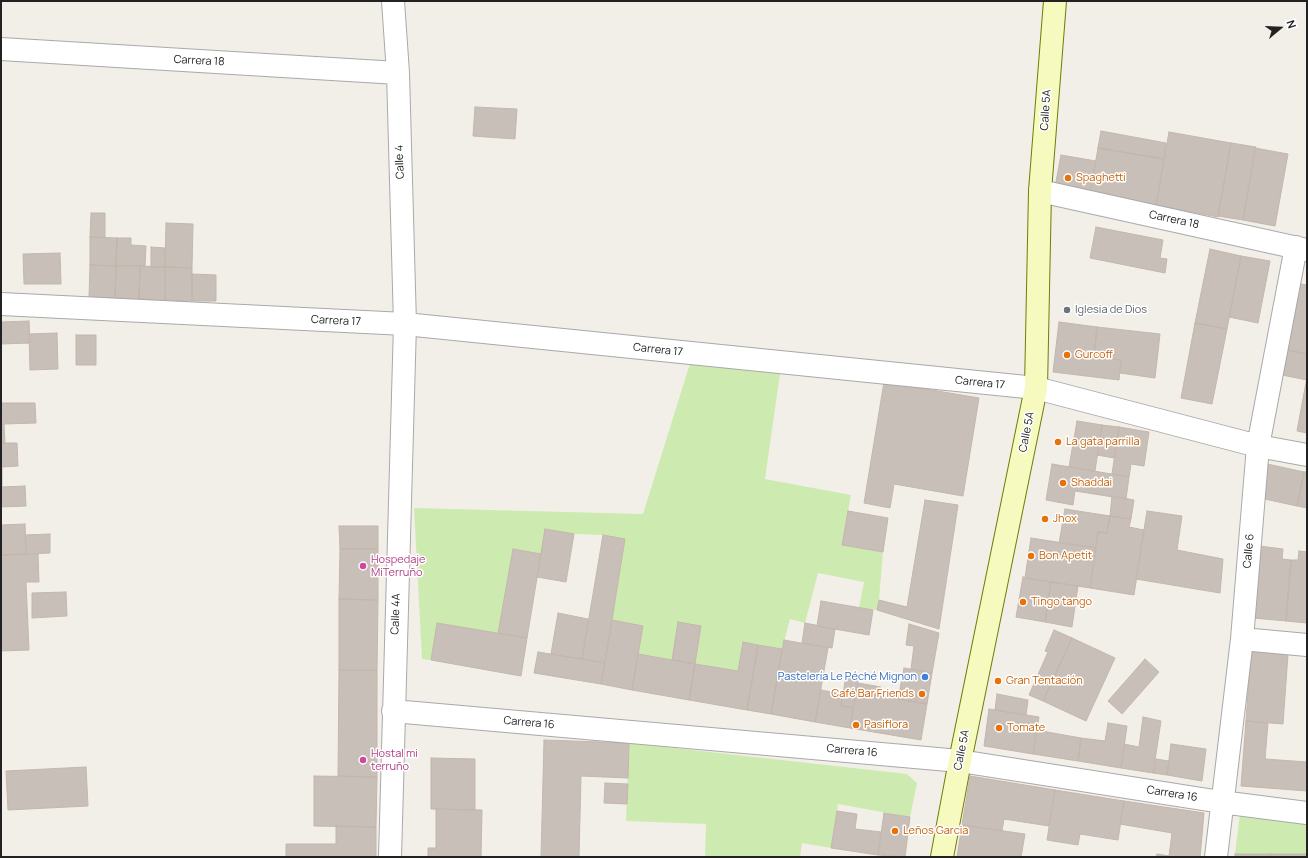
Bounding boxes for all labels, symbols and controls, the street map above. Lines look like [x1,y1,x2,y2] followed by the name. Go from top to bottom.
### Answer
[1260,8,1300,48] north arrow
[1283,18,1300,30] text: N
[173,53,225,69] street label: Carrera 18
[1038,89,1054,131] street label: Calle 5A
[393,145,407,179] street label: Calle 4
[1076,171,1126,185] place label: Spaghetti
[1063,173,1073,183] marker: Spaghetti
[1148,208,1200,232] street label: Carrera 18
[1075,303,1147,317] place label: Iglesia de Dios
[1062,305,1072,315] marker: Iglesia de Dios
[311,313,361,329] street label: Carrera 17
[632,341,684,359] street label: Carrera 17
[1075,348,1113,362] place label: Gurcoff
[1062,350,1072,360] marker: Gurcoff
[954,374,1006,392] street label: Carrera 17
[1017,411,1037,453] street label: Calle 5A
[1066,435,1140,449] place label: La gata parrilla
[1053,437,1063,447] marker: La gata parrilla
[1071,476,1112,490] place label: Shaddai
[1058,478,1068,488] marker: Shaddai
[1053,512,1077,526] place label: Jhox
[1040,514,1050,524] marker: Jhox
[1241,533,1257,569] street label: Calle 6
[1039,549,1092,563] place label: Bon Apetit
[1026,551,1036,561] marker: Bon Apetit
[371,553,426,579] place label: Hospedaje MiTerruño
[358,561,368,571] marker: Hospedaje MiTerruño
[389,593,403,635] street label: Calle 4A
[1031,595,1092,609] place label: Tingo tango
[1018,597,1028,607] marker: Tingo tango
[778,670,917,684] place label: Pastelería Le Péché Mignon
[920,672,930,682] marker: Pastelería Le Péché Mignon
[1006,674,1083,688] place label: Gran Tentación
[993,676,1003,686] marker: Gran Tentación
[831,687,914,701] place label: Café Bar Friends
[917,689,927,699] marker: Café Bar Friends
[503,714,555,732] street label: Carrera 16
[864,718,908,732] place label: Pasiflora
[851,720,861,730] marker: Pasiflora
[1007,721,1045,735] place label: Tomate
[994,723,1004,733] marker: Tomate
[952,729,972,771] street label: Calle 5A
[826,742,878,760] street label: Carrera 16
[371,747,418,773] place label: Hostal mi terruño
[358,755,368,765] marker: Hostal mi terruño
[1146,783,1198,805] street label: Carrera 16
[903,824,968,838] place label: Leños Garcia
[890,826,900,836] marker: Leños Garcia

